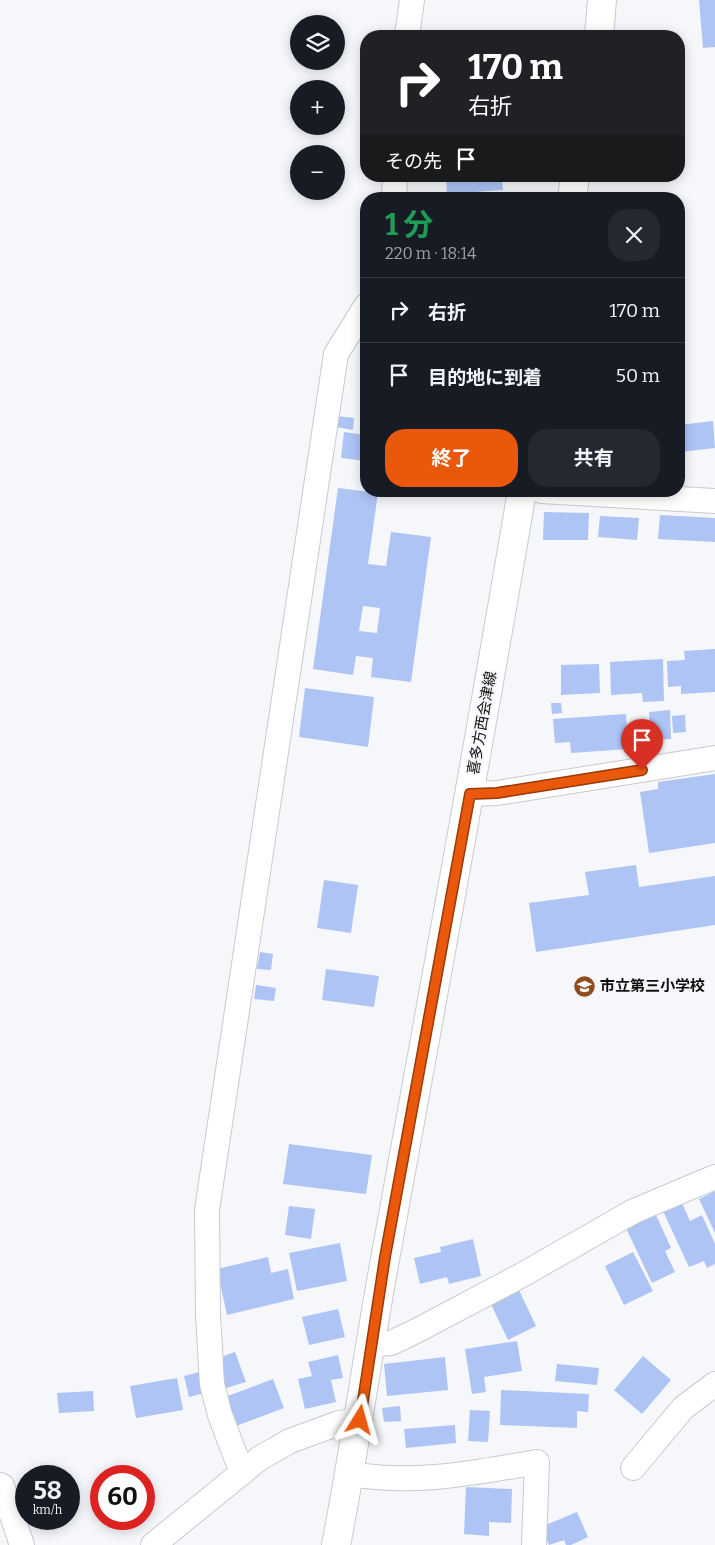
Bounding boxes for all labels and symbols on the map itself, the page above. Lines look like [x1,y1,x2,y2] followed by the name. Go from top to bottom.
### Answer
[464,670,500,776] street label: 喜多方西会津線
[621,719,663,770] pin
[572,974,596,998] school or university icon: 市立第三小学校
[600,977,705,995] place label: 市立第三小学校
[333,1393,385,1445] position arrow
[90,1465,155,1530] speed limit sign: 60

